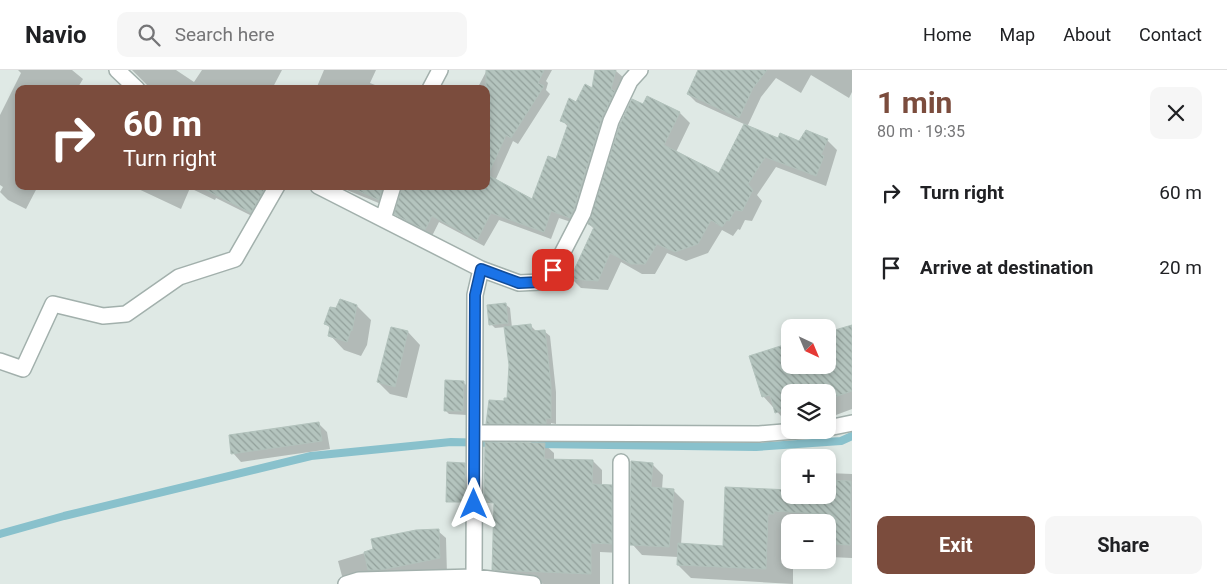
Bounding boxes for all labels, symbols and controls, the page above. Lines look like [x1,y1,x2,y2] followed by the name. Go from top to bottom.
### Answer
[117,12,467,57] search box
[25,21,87,49] text: Navio
[135,21,163,49] icon: search
[175,23,275,46] text: Search here
[923,24,972,45] text: Home
[1000,24,1035,45] text: Map
[1063,24,1111,45] text: About
[1139,24,1202,45] text: Contact
[877,85,952,120] text: 1 min
[1150,87,1202,139] button: close
[123,104,202,145] text: 60 m
[40,105,105,170] icon: right
[877,122,965,141] text: 80 m · 19:35
[123,146,217,171] text: Turn right
[877,179,905,207] icon: right
[920,181,1004,204] text: Turn right
[1159,181,1202,204] text: 60 m
[532,249,574,291] pin
[877,254,905,282] icon: arrive
[539,256,567,284] icon: arrive
[920,256,1093,279] text: Arrive at destination
[1159,256,1202,279] text: 20 m
[781,319,836,374] north arrow
[781,319,836,569] map controls
[781,384,836,439] button: layers
[781,449,836,504] button: +
[447,477,499,529] position arrow
[781,514,836,569] button: −
[877,516,1035,574] button: Exit
[1045,516,1202,574] button: Share

